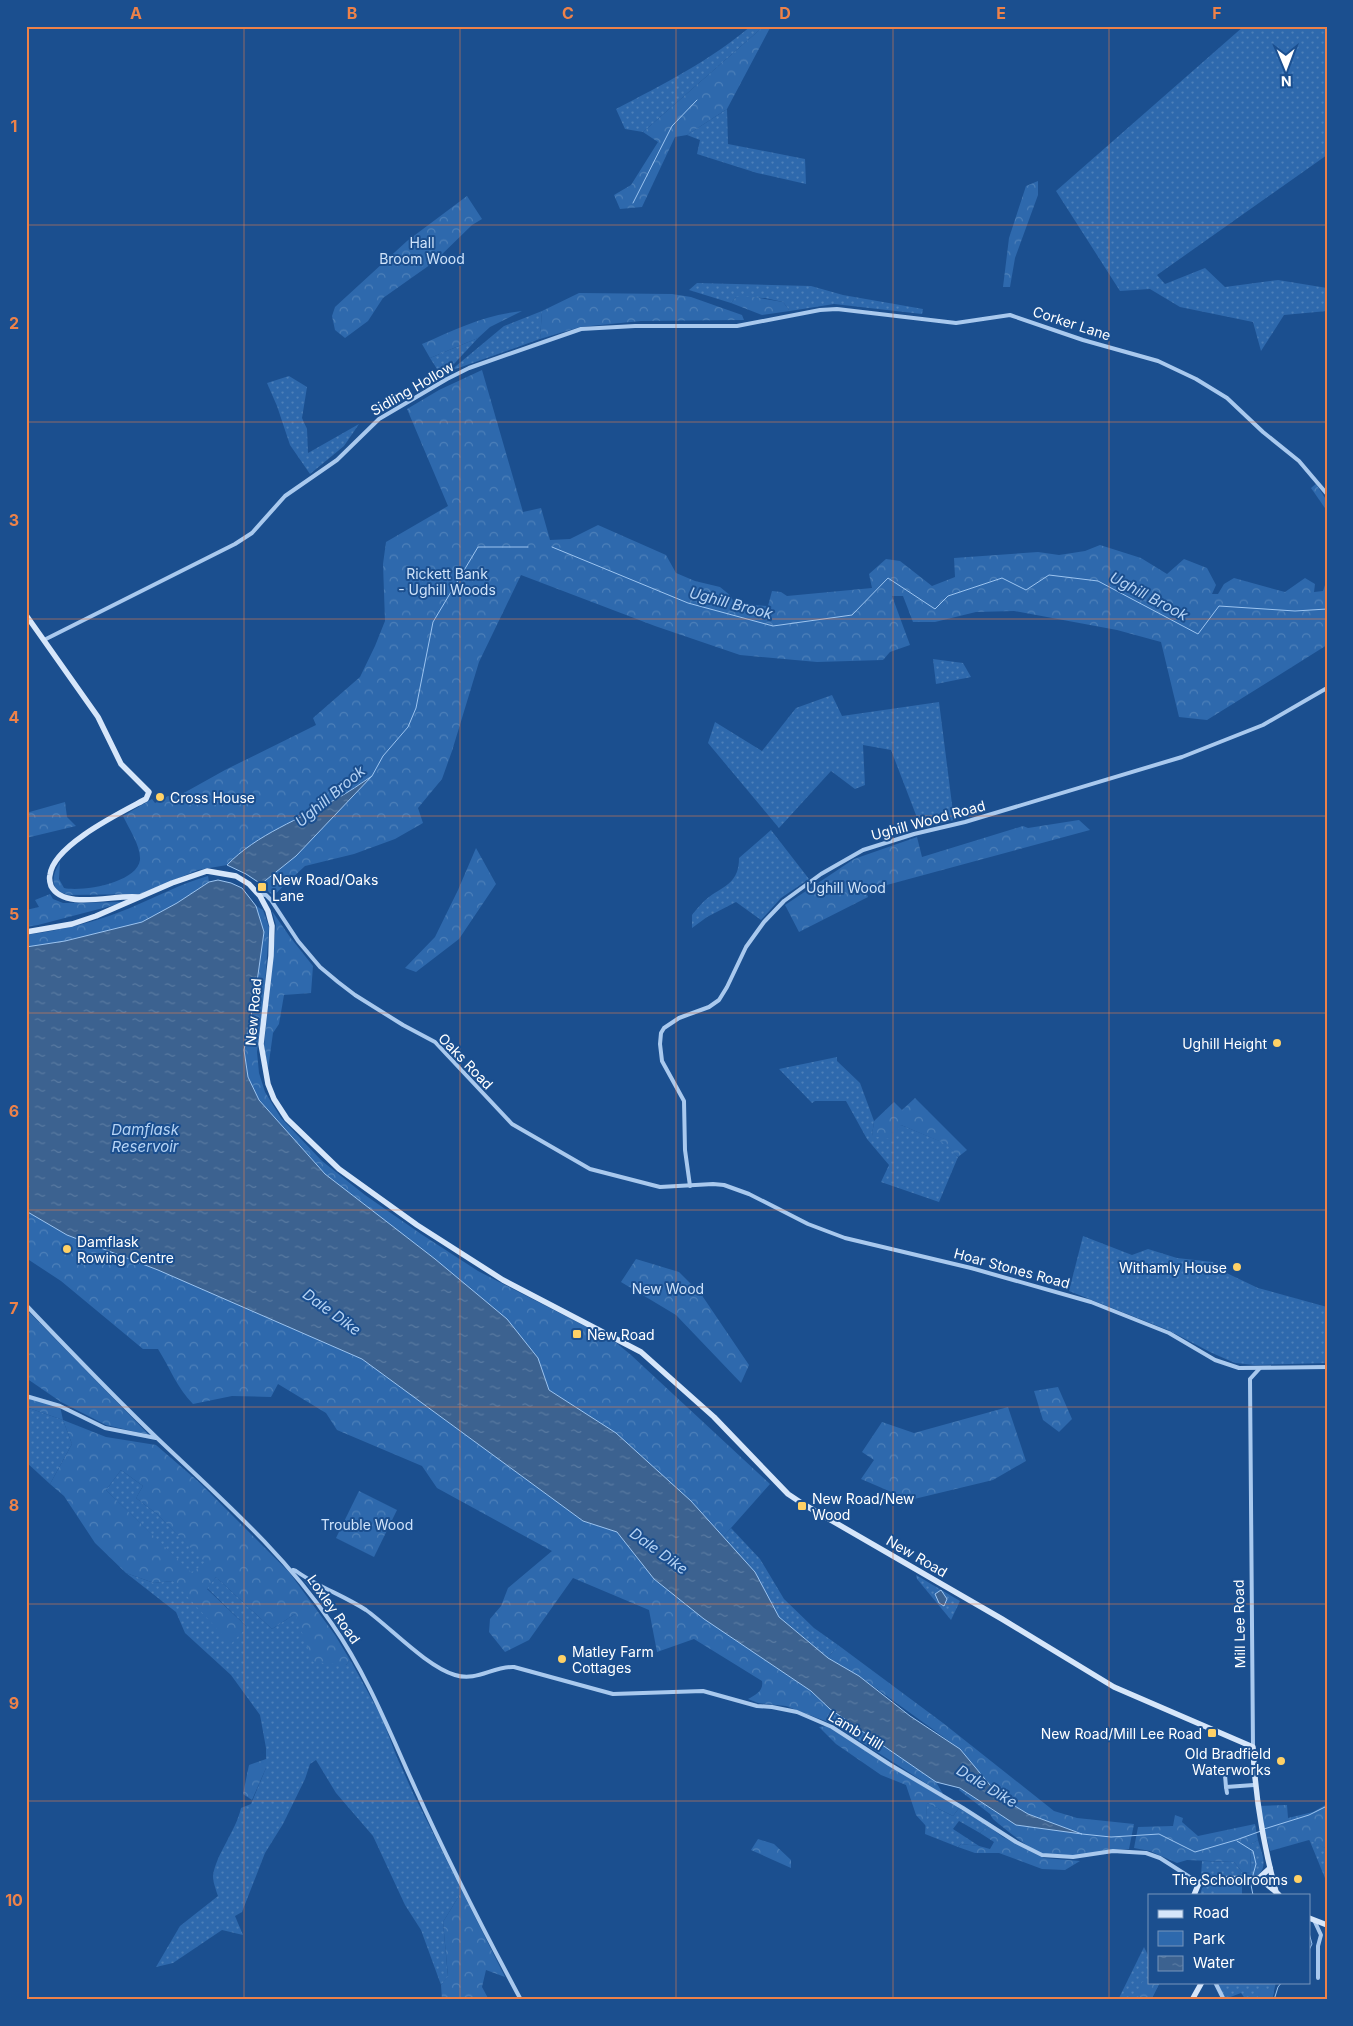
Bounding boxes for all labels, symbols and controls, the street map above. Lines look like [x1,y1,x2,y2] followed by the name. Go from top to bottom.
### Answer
[130,3,142,23] text: A
[347,3,357,23] text: B
[562,3,574,23] text: C
[779,3,791,23] text: D
[996,3,1006,23] text: E
[1212,3,1222,23] text: F
[1260,42,1310,92] north arrow
[1281,73,1292,90] text: N
[11,116,17,136] text: 1
[379,234,465,267] park label: Hall Broom Wood
[1031,302,1113,344] street label: Corker Lane
[9,313,19,333] text: 2
[367,357,457,419] street label: Sidling Hollow
[9,510,19,530] text: 3
[398,565,496,598] park label: Rickett Bank - Ughill Woods
[1107,567,1192,625] water label: Ughill Brook
[687,583,776,623] water label: Ughill Brook
[9,707,20,727] text: 4
[291,761,370,831] water label: Ughill Brook
[170,789,255,806] place label: Cross House
[154,791,166,803] marker: Cross House
[869,797,987,843] street label: Ughill Wood Road
[272,871,378,904] place label: New Road/Oaks Lane
[806,879,886,896] park label: Ughill Wood
[256,881,268,893] marker: New Road/Oaks Lane
[9,904,19,924] text: 5
[242,978,264,1046] street label: New Road
[435,1029,497,1093] street label: Oaks Road
[1182,1035,1267,1052] place label: Ughill Height
[1271,1037,1283,1049] marker: Ughill Height
[9,1101,19,1121] text: 6
[111,1120,180,1156] water label: Damflask Reservoir
[77,1233,174,1266] place label: Damflask Rowing Centre
[61,1243,73,1255] marker: Damflask Rowing Centre
[952,1244,1072,1292] street label: Hoar Stones Road
[1119,1259,1227,1276] place label: Withamly House
[1231,1261,1243,1273] marker: Withamly House
[632,1280,704,1297] park label: New Wood
[299,1284,365,1340] water label: Dale Dike
[9,1298,19,1318] text: 7
[587,1326,655,1343] place label: New Road
[571,1328,583,1340] marker: New Road
[812,1490,915,1523] place label: New Road/New Wood
[9,1495,19,1515] text: 8
[796,1500,808,1512] marker: New Road/New Wood
[321,1516,413,1533] park label: Trouble Wood
[626,1523,692,1579] water label: Dale Dike
[883,1532,951,1580] street label: New Road
[304,1571,364,1647] street label: Loxley Road
[1230,1580,1248,1668] street label: Mill Lee Road
[572,1643,654,1676] place label: Matley Farm Cottages
[556,1653,568,1665] marker: Matley Farm Cottages
[9,1693,19,1713] text: 9
[825,1707,887,1753] street label: Lamb Hill
[1041,1725,1202,1742] place label: New Road/Mill Lee Road
[1206,1727,1218,1739] marker: New Road/Mill Lee Road
[1185,1745,1271,1778] place label: Old Bradfield Waterworks
[1275,1755,1287,1767] marker: Old Bradfield Waterworks
[953,1760,1021,1812] water label: Dale Dike
[1172,1871,1288,1888] place label: The Schoolrooms
[1292,1873,1304,1885] marker: The Schoolrooms
[5,1890,23,1910] text: 10
[1148,1894,1310,1984] legend
[1193,1903,1229,1922] text: Road
[1193,1929,1226,1948] text: Park
[1193,1953,1235,1972] text: Water

